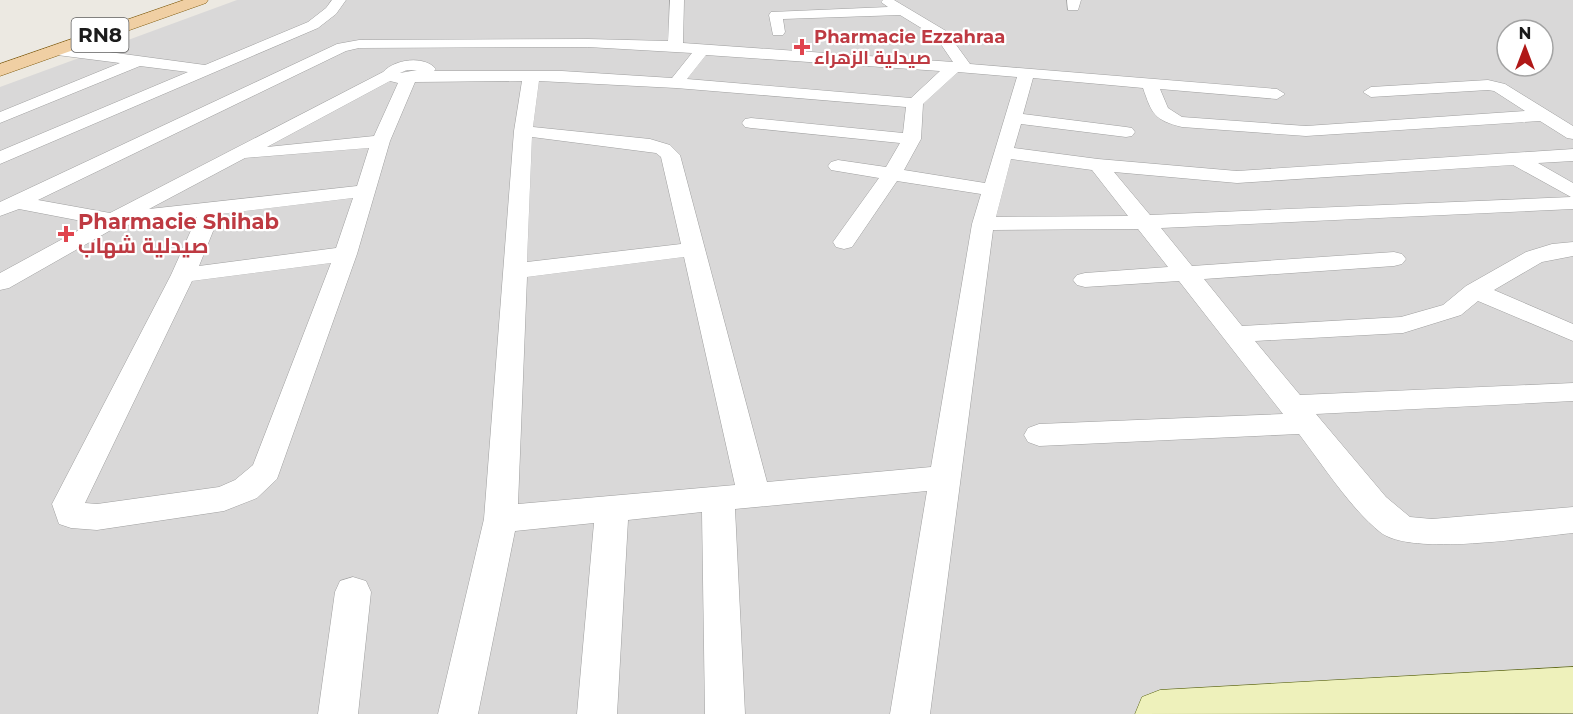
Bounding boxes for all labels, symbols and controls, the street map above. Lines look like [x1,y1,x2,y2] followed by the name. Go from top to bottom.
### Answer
[72,18,128,52] road number: RN8
[1495,18,1555,78] north arrow
[1519,24,1531,43] text: N
[814,26,1005,69] place label: Pharmacie Ezzahraa صيدلية الزهراء
[795,40,809,54] marker: Pharmacie Ezzahraa صيدلية الزهراء
[78,209,279,259] place label: Pharmacie Shihab صيدلية شهاب
[59,227,73,241] marker: Pharmacie Shihab صيدلية شهاب

